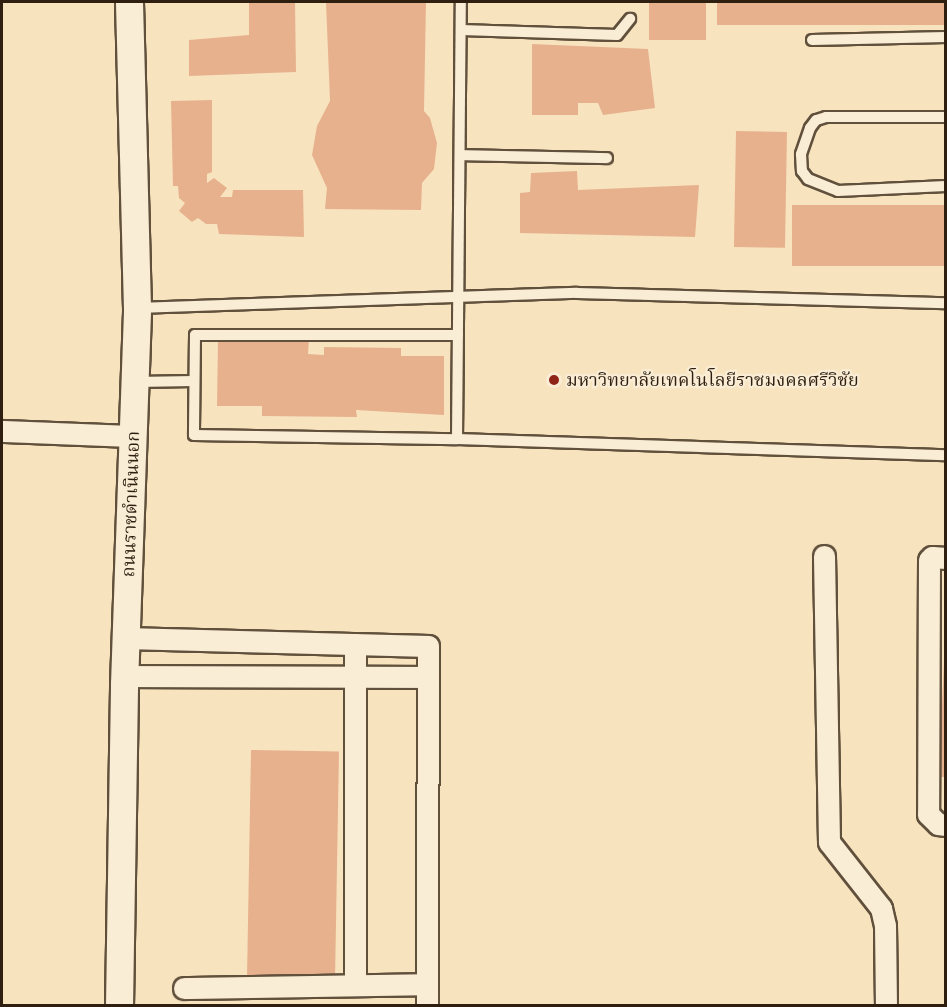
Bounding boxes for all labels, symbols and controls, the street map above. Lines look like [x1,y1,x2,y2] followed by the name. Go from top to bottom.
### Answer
[566,369,859,391] place label: มหาวิทยาลัยเทคโนโลยีราชมงคลศรีวิชัย
[547,373,561,387] marker: มหาวิทยาลัยเทคโนโลยีราชมงคลศรีวิชัย
[118,430,144,578] street label: ถนนราชดำเนินนอก

